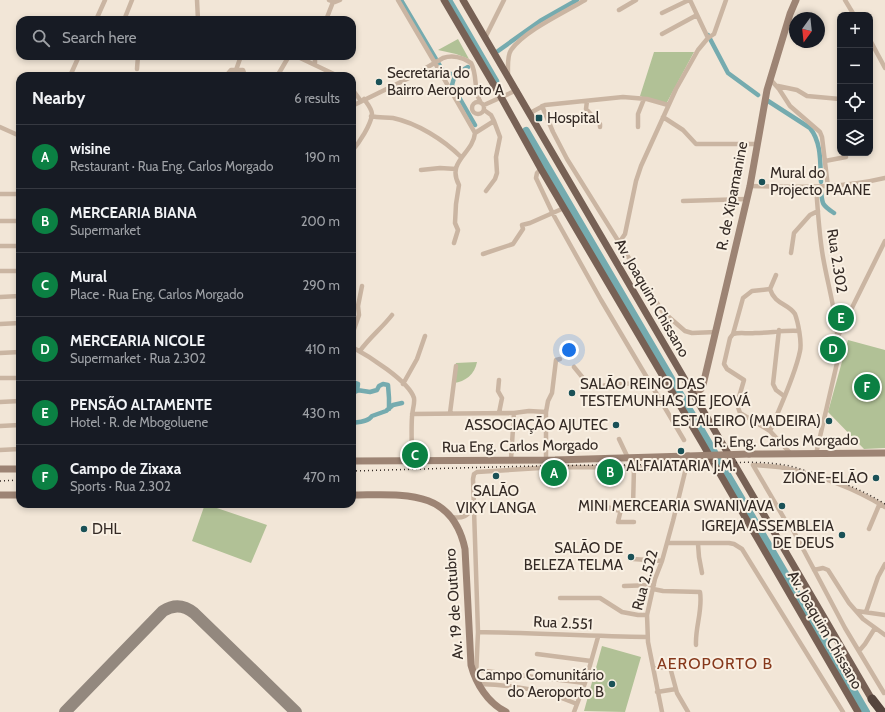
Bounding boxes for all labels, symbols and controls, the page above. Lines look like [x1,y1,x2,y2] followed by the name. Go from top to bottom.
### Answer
[789,12,825,48] north arrow
[837,12,873,156] map controls
[837,12,873,48] button: +
[16,16,356,60] search box
[30,27,52,49] icon: search
[62,29,137,47] text: Search here
[837,48,873,84] button: −
[387,64,505,99] place label: Secretaria do Bairro Aeroporto A
[374,77,384,87] marker: Secretaria do Bairro Aeroporto A
[837,84,873,120] button: locate
[32,88,85,108] text: Nearby
[294,90,340,106] text: 6 results
[547,109,600,127] place label: Hospital
[534,113,544,123] marker: Hospital
[837,120,873,156] button: layers
[70,140,110,158] text: wisine
[713,140,751,252] street label: R. de Xipamanine
[41,149,49,165] text: A
[305,149,340,165] text: 190 m
[70,158,273,174] text: Restaurant · Rua Eng. Carlos Morgado
[770,164,871,199] place label: Mural do Projecto PAANE
[757,177,767,187] marker: Mural do Projecto PAANE
[70,204,197,222] text: MERCEARIA BIANA
[41,213,49,229] text: B
[301,213,340,229] text: 200 m
[70,222,141,238] text: Supermarket
[823,228,851,295] street label: Rua 2.302
[611,235,693,361] street label: Av. Joaquim Chissano
[70,268,107,286] text: Mural
[41,277,49,293] text: C
[302,277,340,293] text: 290 m
[70,286,244,302] text: Place · Rua Eng. Carlos Morgado
[828,303,854,333] pin: E
[70,332,205,350] text: MERCEARIA NICOLE
[820,334,846,364] pin: D
[559,340,579,360] your location
[40,341,50,357] text: D
[305,341,340,357] text: 410 m
[70,350,206,366] text: Supermarket · Rua 2.302
[854,372,880,402] pin: F
[580,375,751,410] place label: SALÃO REINO DAS TESTEMUNHAS DE JEOVÁ
[567,388,577,398] marker: SALÃO REINO DAS TESTEMUNHAS DE JEOVÁ
[70,396,212,414] text: PENSÃO ALTAMENTE
[41,405,49,421] text: E
[302,405,340,421] text: 430 m
[672,412,821,430] place label: ESTALEIRO (MADEIRA)
[70,414,208,430] text: Hotel · R. de Mbogoluene
[465,416,608,434] place label: ASSOCIAÇĀO AJUTEC
[824,416,834,426] marker: ESTALEIRO (MADEIRA)
[611,420,621,430] marker: ASSOCIAÇĀO AJUTEC
[714,431,858,451] street label: R. Eng. Carlos Morgado
[442,436,598,456] street label: Rua Eng. Carlos Morgado
[402,440,428,470] pin: C
[676,446,686,456] marker: ALFAIATARIA J.M.
[597,457,623,487] pin: B
[626,457,736,475] place label: ALFAIATARIA J.M.
[541,458,567,488] pin: A
[70,460,181,478] text: Campo de Zixaxa
[42,469,48,485] text: F
[303,469,340,485] text: 470 m
[783,469,868,487] place label: ZIONE-ELÃO
[491,471,501,481] marker: SALÃO VIKY LANGA
[871,473,881,483] marker: ZIONE-ELÃO
[70,478,171,494] text: Sports · Rua 2.302
[456,482,537,517] place label: SALÃO VIKY LANGA
[578,497,775,515] place label: MINI MERCEARIA SWANIVAVA
[777,501,787,511] marker: MINI MERCEARIA SWANIVAVA
[701,517,835,552] place label: IGREJA ASSEMBLEIA DE DEUS
[92,520,121,538] place label: DHL
[79,524,89,534] marker: DHL
[837,530,847,540] marker: IGREJA ASSEMBLEIA DE DEUS
[524,539,624,574] place label: SALÃO DE BELEZA TELMA
[441,548,467,660] street label: Av. 19 de Outubro
[628,548,662,612] street label: Rua 2.522
[626,552,636,562] marker: SALÃO DE BELEZA TELMA
[784,567,866,693] street label: Av. Joaquim Chissano
[533,612,593,634] street label: Rua 2.551
[657,654,773,673] district label: AEROPORTO B
[476,666,604,701] place label: Campo Comunitário do Aeroporto B
[607,679,617,689] marker: Campo Comunitário do Aeroporto B

